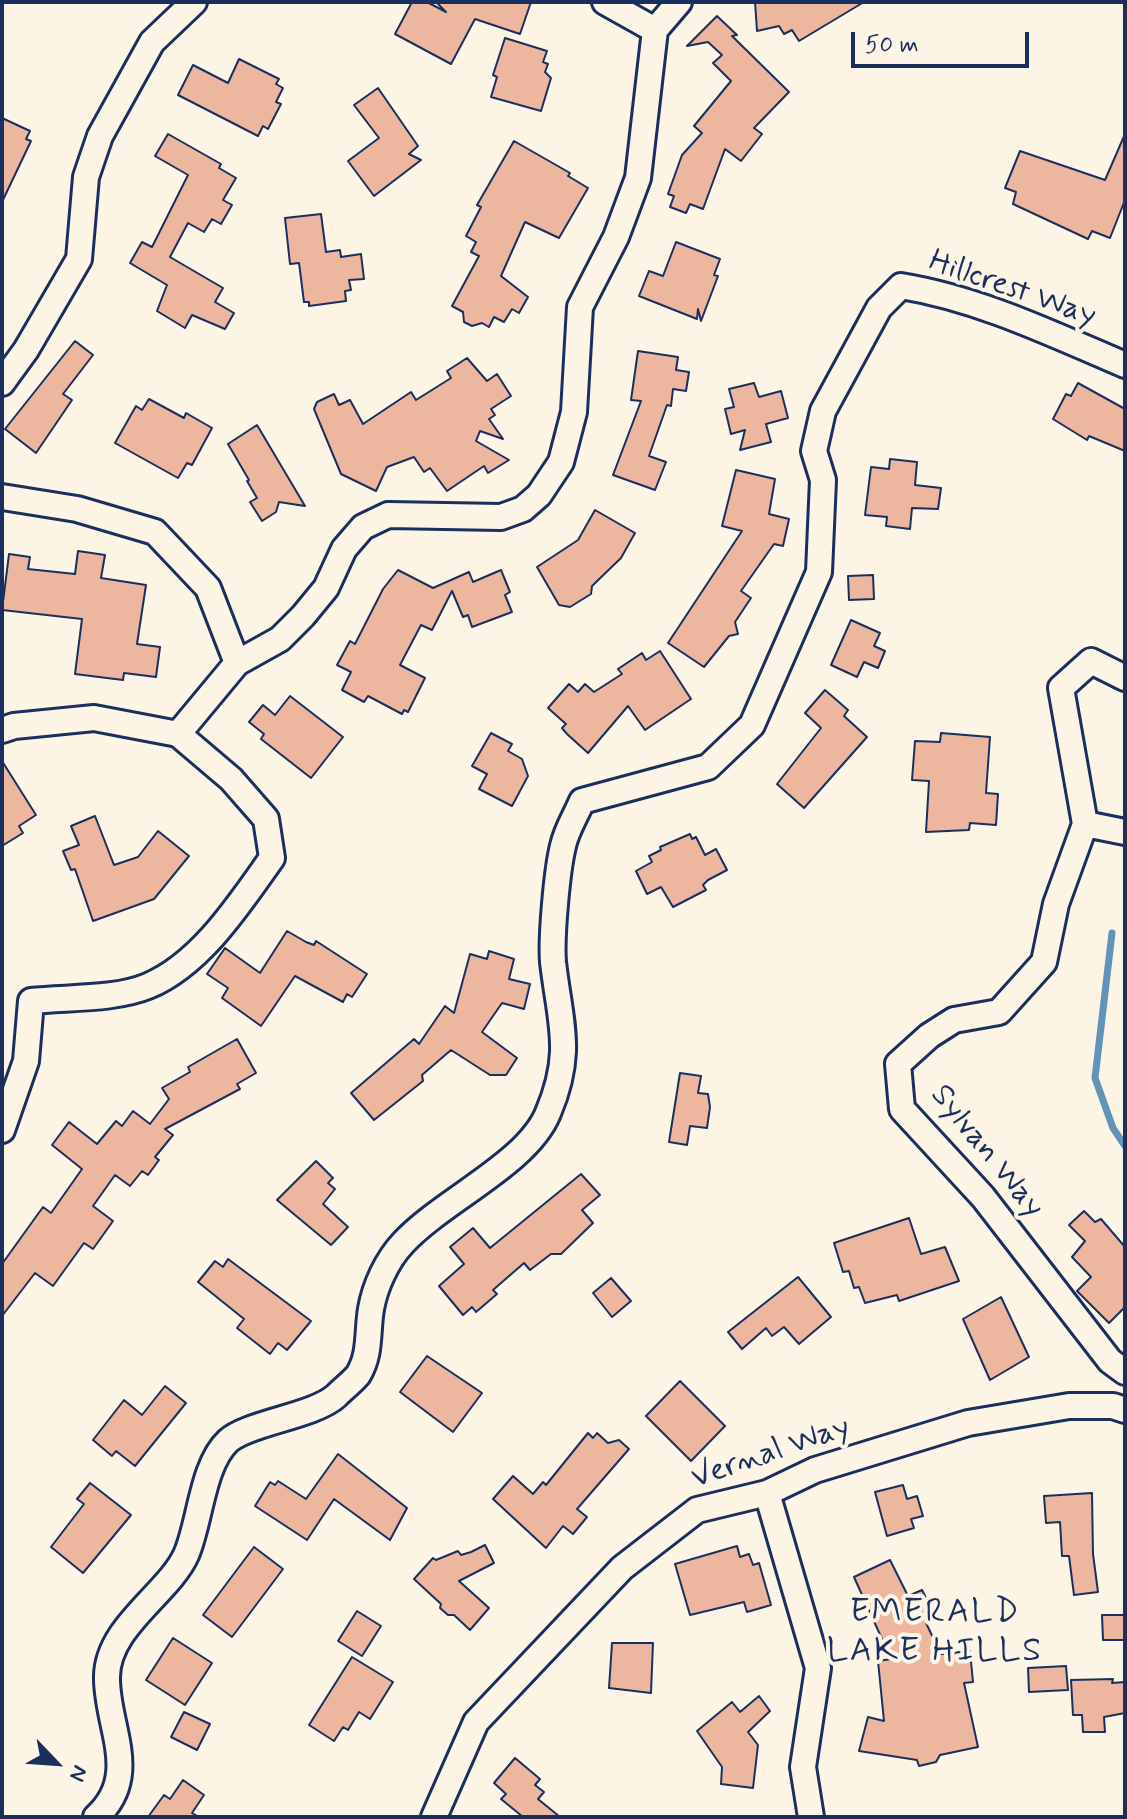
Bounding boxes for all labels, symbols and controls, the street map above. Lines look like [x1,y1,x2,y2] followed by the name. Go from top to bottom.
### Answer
[855,16,1033,66] scale bar
[865,30,919,61] text: 50 m
[923,243,1101,337] street label: Hillcrest Way
[921,1078,1051,1226] street label: Sylvan Way
[687,1409,855,1499] street label: Vernal Way
[827,1594,1043,1674] district label: EMERALD LAKE HILLS
[16,1723,96,1803] north arrow
[62,1761,94,1786] text: N

